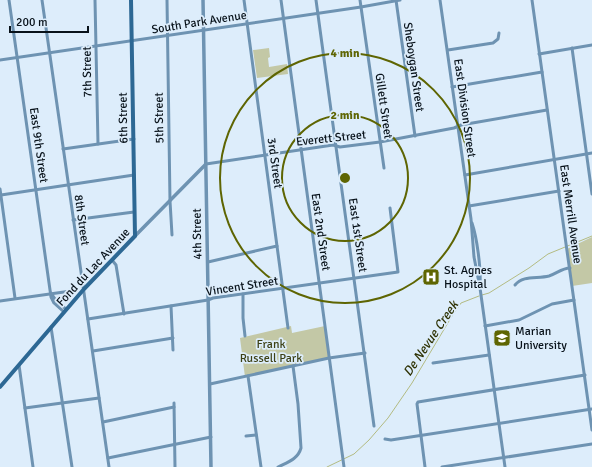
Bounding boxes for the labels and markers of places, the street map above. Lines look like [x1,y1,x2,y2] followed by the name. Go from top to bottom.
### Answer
[338,171,352,185] centre of rings
[444,263,492,292] place label: St. Agnes Hospital
[421,267,441,287] hospital icon: St. Agnes Hospital
[515,324,567,353] place label: Marian University
[492,328,512,348] school or university icon: Marian University

